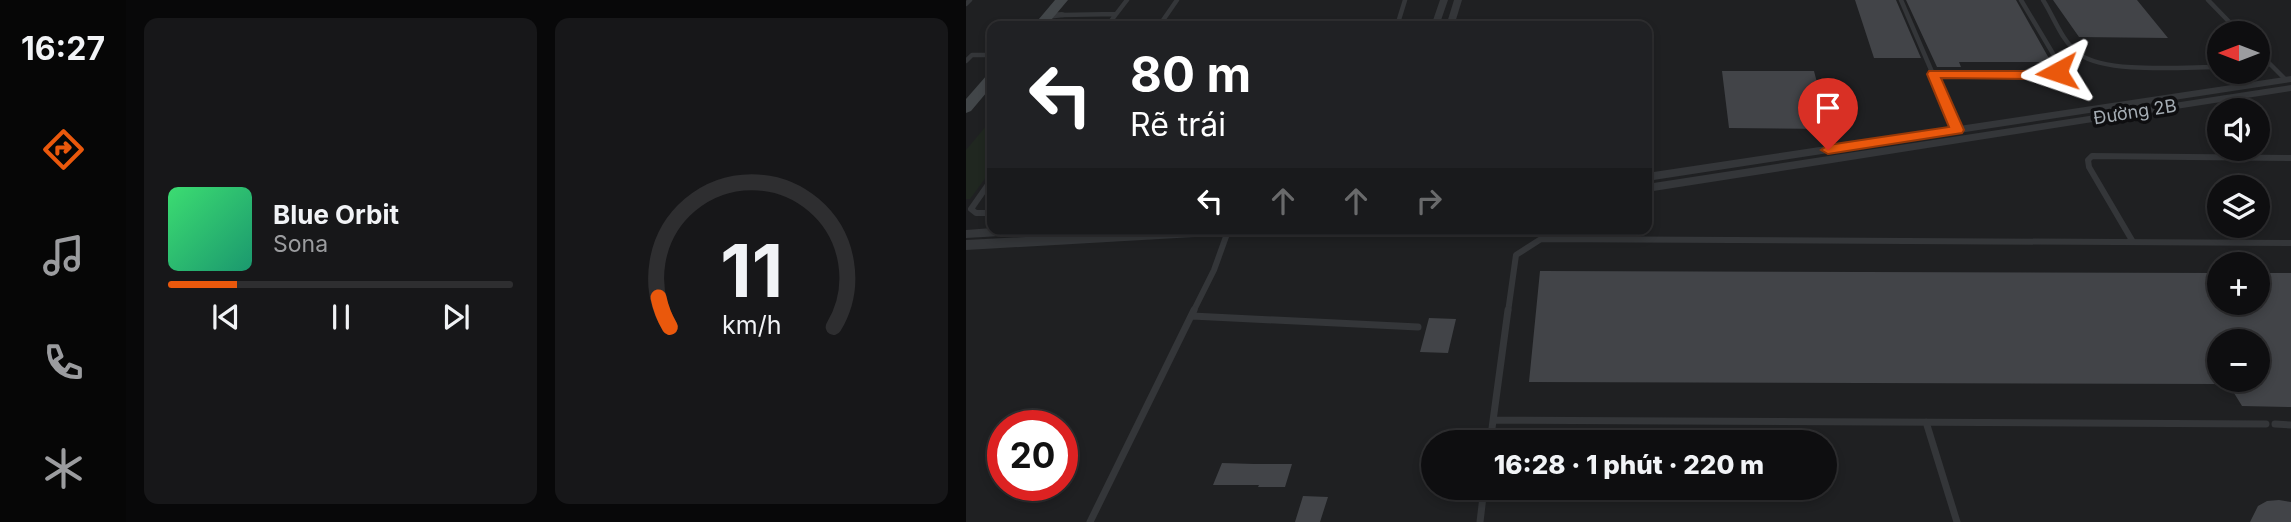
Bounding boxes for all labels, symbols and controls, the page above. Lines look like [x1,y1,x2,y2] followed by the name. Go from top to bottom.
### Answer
[2207,21,2270,84] north arrow
[2207,21,2270,392] map controls
[21,29,105,68] text: 16:27
[2020,35,2094,109] position arrow
[1130,45,1251,104] text: 80 m
[1015,49,1106,140] icon: left
[1798,78,1858,150] pin
[1809,89,1847,127] icon: arrive
[2092,95,2178,128] street label: Đường 2B
[2207,98,2270,161] button: sound
[1130,105,1226,144] text: Rẽ trái
[39,125,88,174] icon: directions
[2207,175,2270,238] button: layers
[1191,182,1229,220] icon: left
[1264,182,1302,220] icon: ahead
[1337,182,1375,220] icon: ahead
[1410,182,1448,220] icon: right
[273,199,399,230] text: Blue Orbit
[720,226,783,315] text: 11
[273,230,328,258] text: Sona
[39,231,88,280] icon: music
[2207,252,2270,315] button: +
[207,298,245,336] icon: previous
[322,298,360,336] icon: pause
[437,298,475,336] icon: next
[722,310,781,340] text: km/h
[2207,329,2270,392] button: −
[39,338,88,387] icon: phone
[987,410,1078,501] speed limit sign: 20
[39,444,88,493] icon: climate
[1494,449,1764,480] text: 16:28 · 1 phút · 220 m

